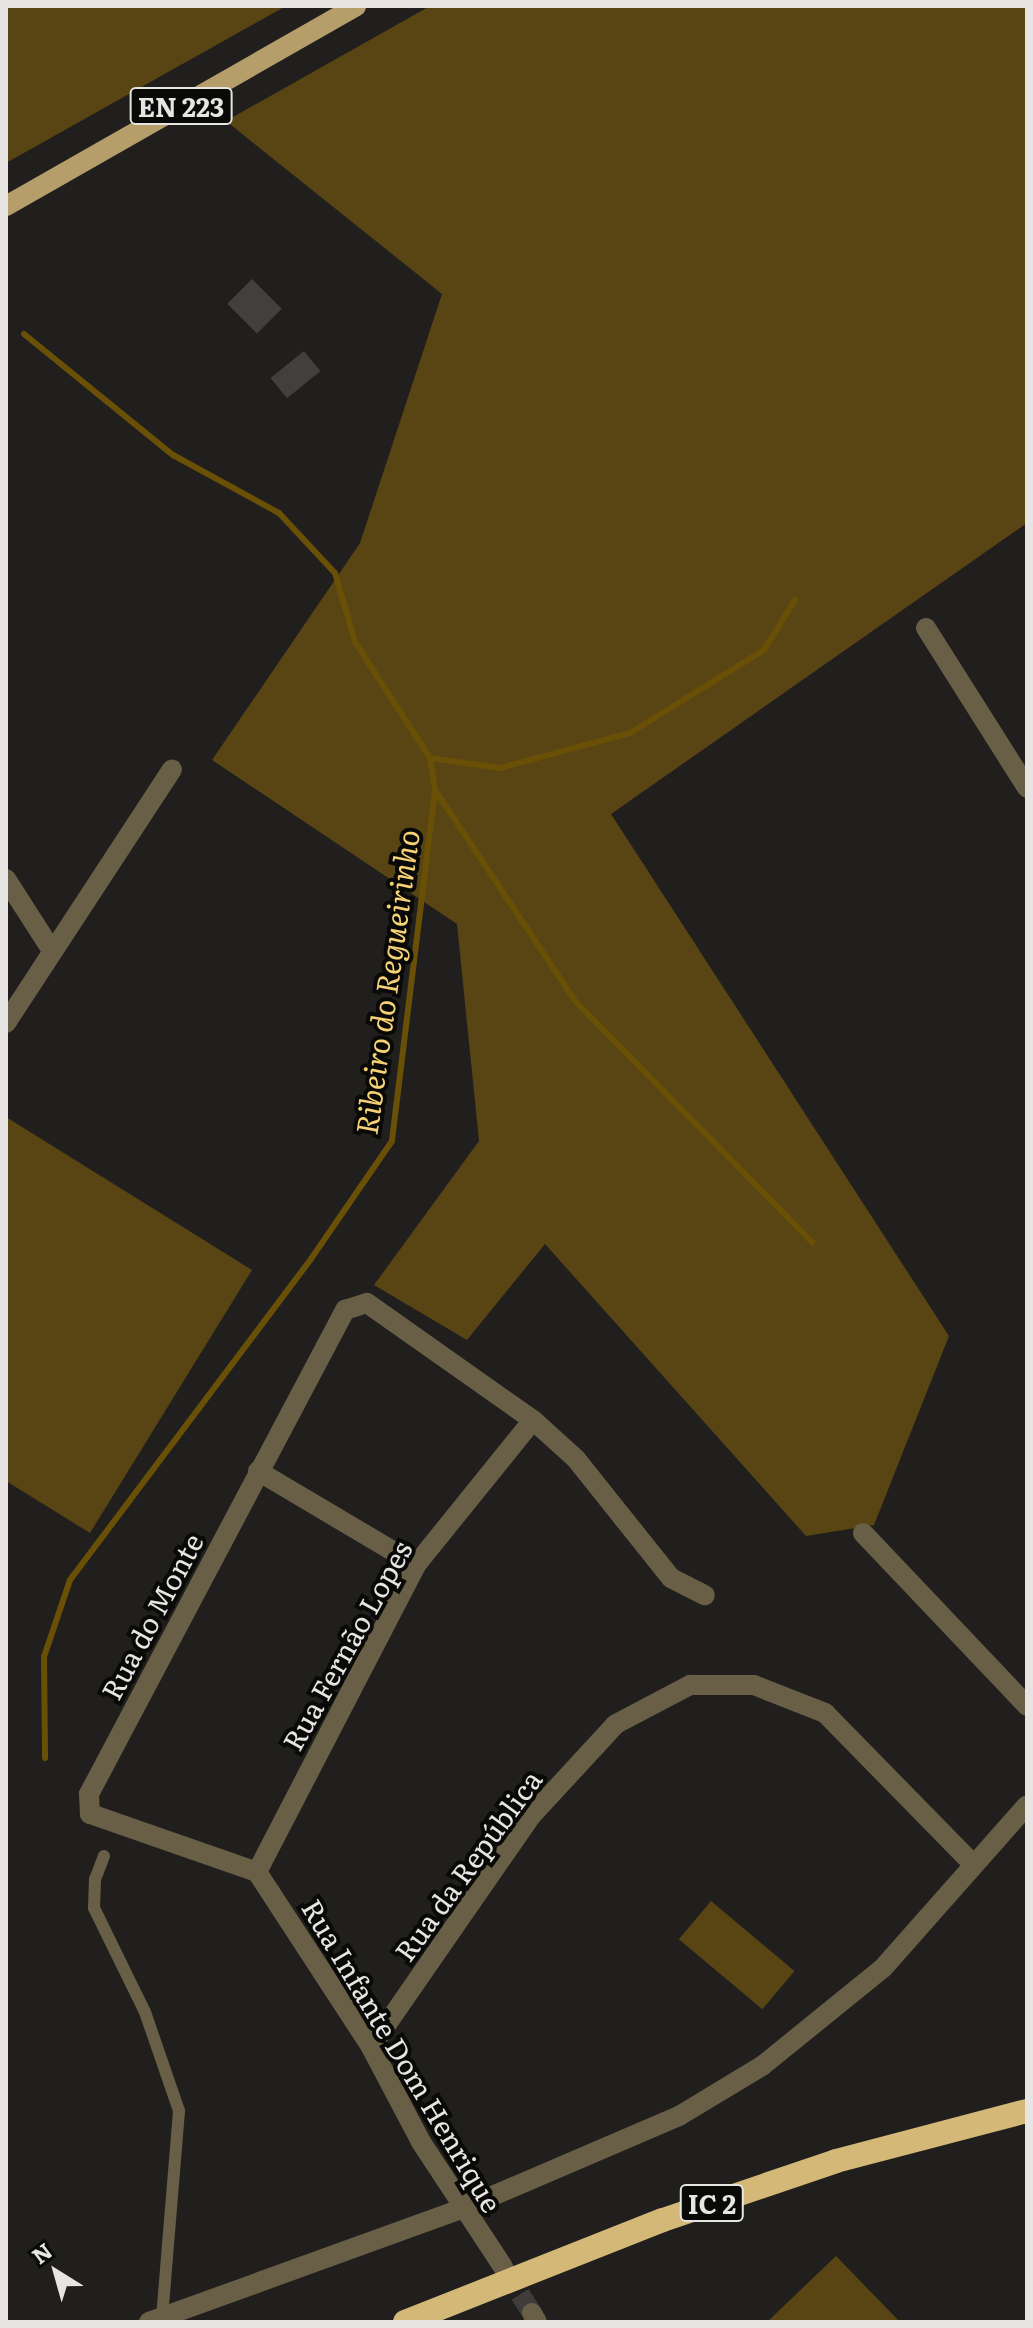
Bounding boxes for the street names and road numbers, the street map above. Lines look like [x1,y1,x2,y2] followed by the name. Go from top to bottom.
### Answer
[129,84,233,128] road number: EN 223
[93,1527,209,1705] street label: Rua do Monte
[274,1534,418,1756] street label: Rua Fernão Lopes
[386,1763,548,1967] street label: Rua da República
[296,1892,510,2218] street label: Rua Infante Dom Henrique
[678,2181,746,2225] road number: IC 2

